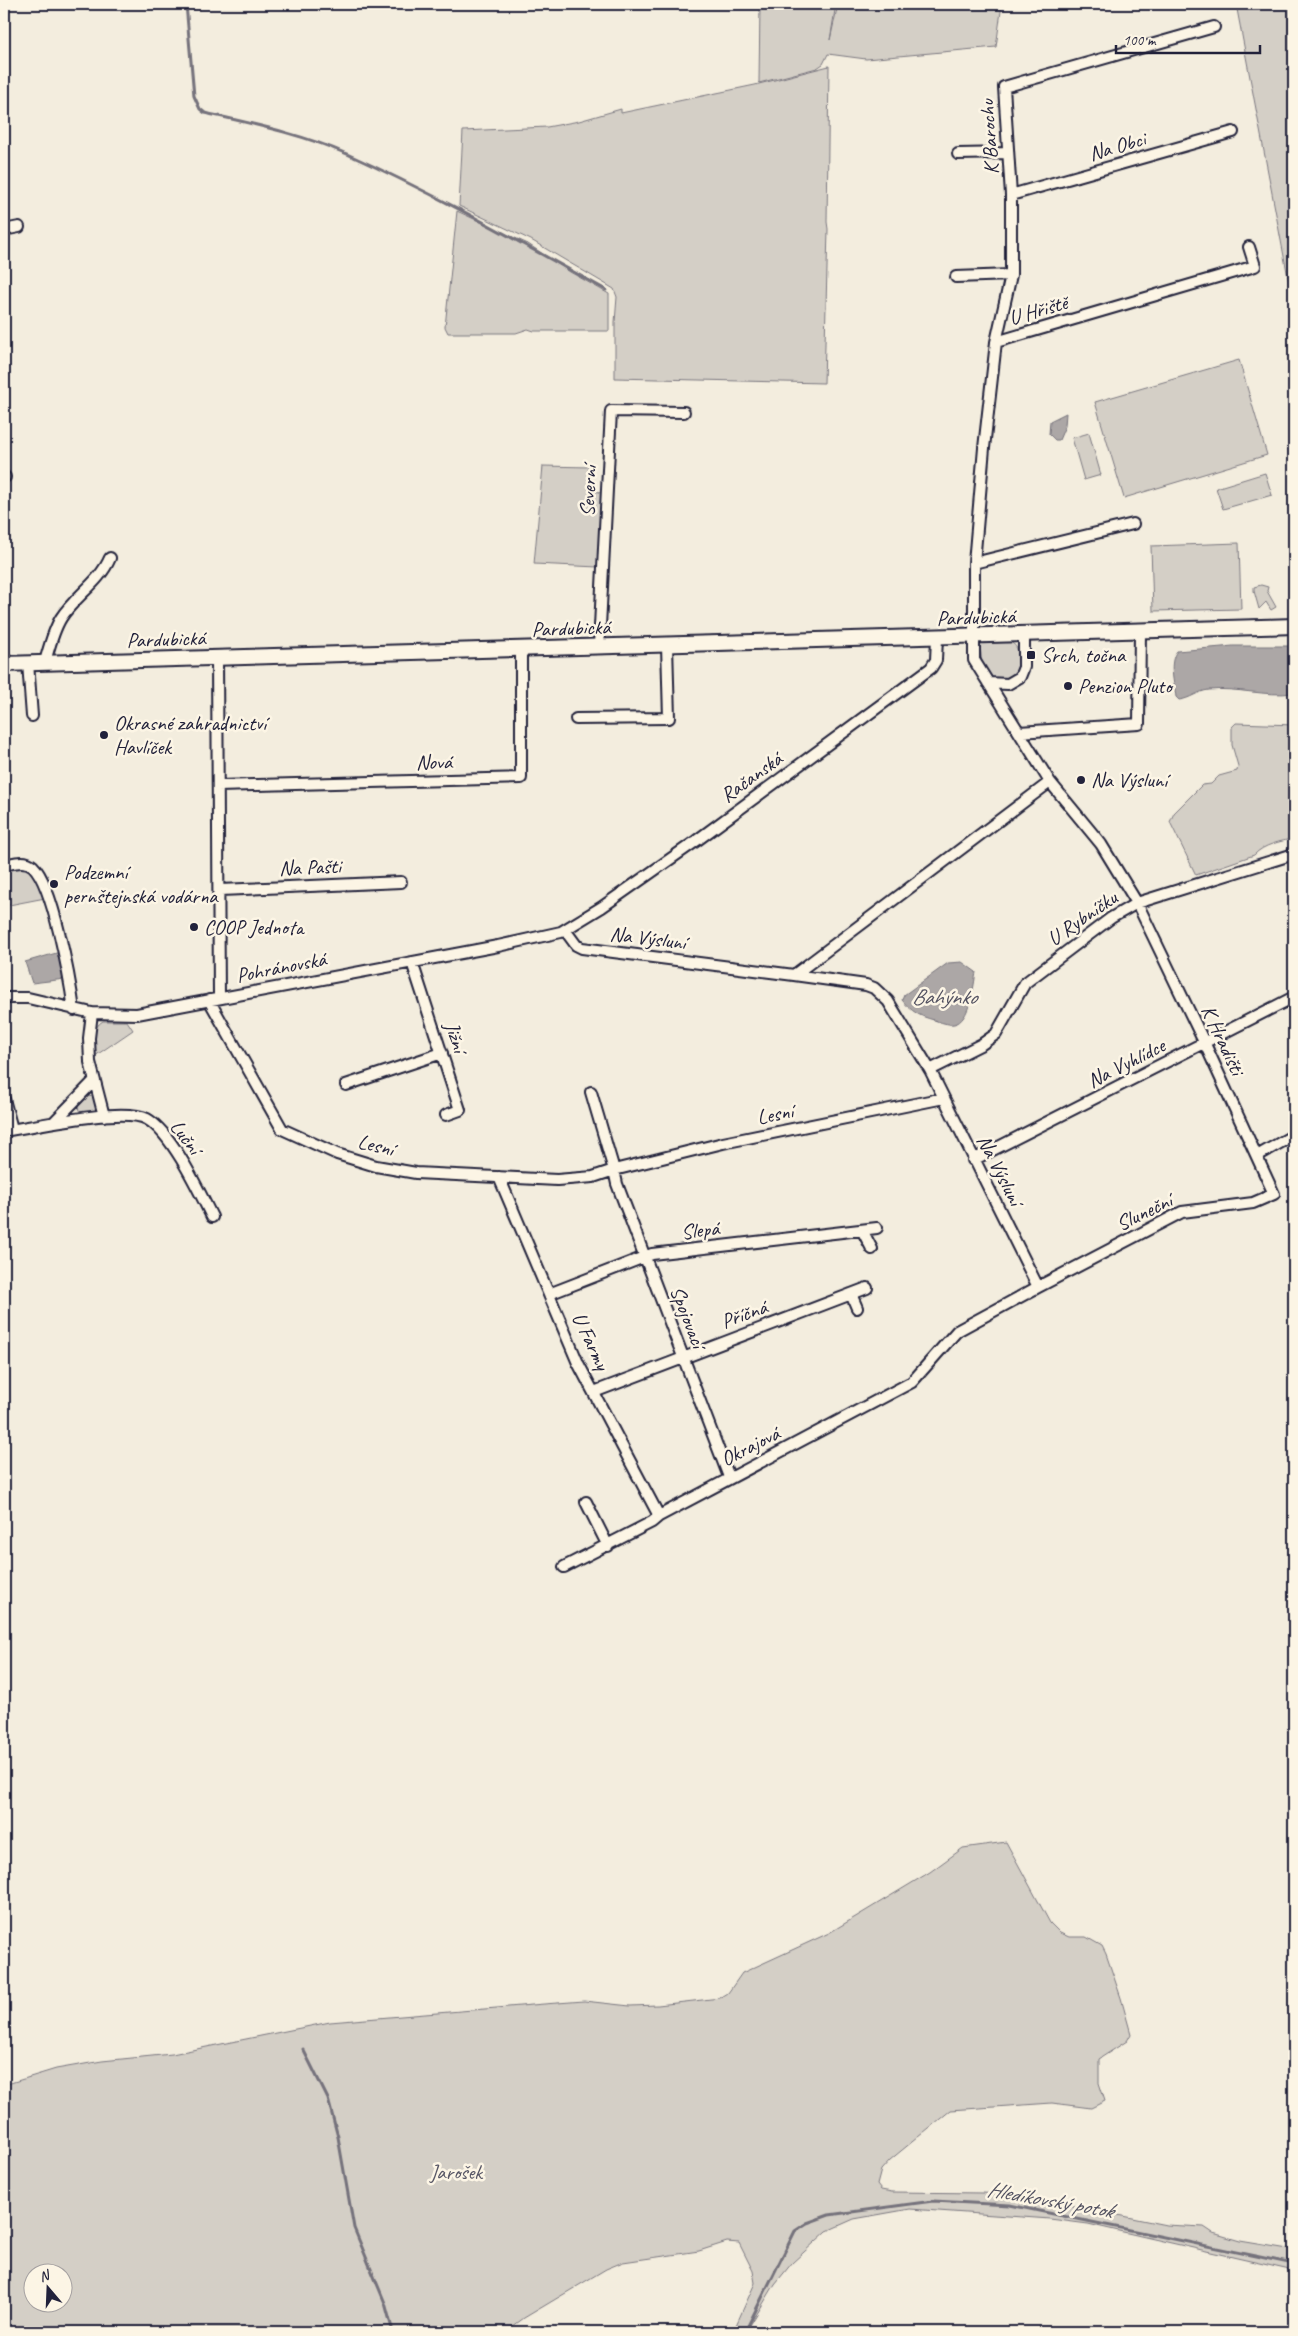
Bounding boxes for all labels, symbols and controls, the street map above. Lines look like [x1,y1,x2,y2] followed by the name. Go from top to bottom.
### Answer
[1116,22,1259,54] scale bar
[1123,31,1157,50] text: 100 m
[973,97,1005,175] street label: K Barochu
[1086,125,1151,166] street label: Na Obci
[1006,288,1073,331] street label: U Hřiště
[574,461,603,517] street label: Severní
[936,603,1018,631] street label: Pardubická
[531,614,613,642] street label: Pardubická
[126,625,208,653] street label: Pardubická
[1041,642,1127,668] place label: Srch, točna
[1025,649,1037,661] marker: Srch, točna
[1078,673,1174,699] place label: Penzion Pluto
[1062,680,1074,692] marker: Penzion Pluto
[114,710,270,760] place label: Okrasné zahradnictví Havlíček
[98,729,110,741] marker: Okrasné zahradnictví Havlíček
[715,745,789,808] street label: Račanská
[416,749,454,775] street label: Nová
[1091,767,1171,793] place label: Na Výsluní
[1075,774,1087,786] marker: Na Výsluní
[279,853,345,881] street label: Na Pašti
[64,859,219,909] place label: Podzemní pernštejnská vodárna
[48,878,60,890] marker: Podzemní pernštejnská vodárna
[1042,884,1123,951] street label: U Rybníčku
[204,914,306,940] place label: COOP Jednota
[609,920,691,956] street label: Na Výsluní
[188,921,200,933] marker: COOP Jednota
[234,945,330,988] street label: Pohránovská
[912,983,979,1011] water label: Bahýnko
[1196,1001,1252,1082] street label: K Hradišti
[439,1017,474,1059] street label: Jižní
[1083,1031,1171,1094] street label: Na Vyhlídce
[755,1097,799,1130] street label: Lesní
[165,1115,210,1163] street label: Luční
[355,1128,401,1163] street label: Lesní
[971,1130,1031,1213] street label: Na Výsluní
[1112,1186,1180,1237] street label: Sluneční
[679,1215,722,1245] street label: Slepá
[664,1282,713,1355] street label: Spojovací
[717,1293,772,1334] street label: Příčná
[566,1308,616,1376] street label: U Farmy
[716,1419,786,1472] street label: Okrajová
[429,2159,484,2185] park label: Jarošek
[985,2175,1119,2226] water label: Hledíkovský potok
[22,2264,72,2314] north arrow
[37,2266,53,2286] text: N

